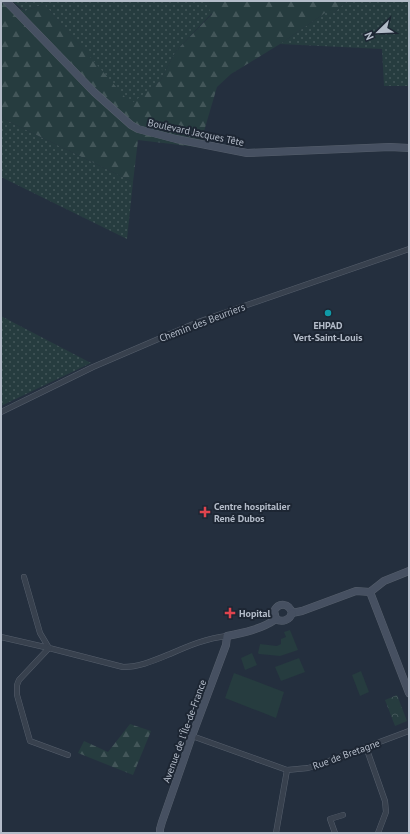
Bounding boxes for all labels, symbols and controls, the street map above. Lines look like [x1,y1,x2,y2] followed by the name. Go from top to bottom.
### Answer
[358,12,398,52] north arrow
[361,30,377,42] text: N
[147,116,245,149] street label: Boulevard Jacques Tête
[157,300,247,345] street label: Chemin des Beurriers
[323,308,333,318] marker: EHPAD Vert-Saint-Louis
[293,319,362,344] place label: EHPAD Vert-Saint-Louis
[214,500,291,525] place label: Centre hospitalier René Dubos
[199,506,211,518] marker: Centre hospitalier René Dubos
[224,607,236,619] marker: Hopital
[239,607,270,620] place label: Hopital
[160,678,209,785] street label: Avenue de l'Île-de-France
[311,736,382,773] street label: Rue de Bretagne

